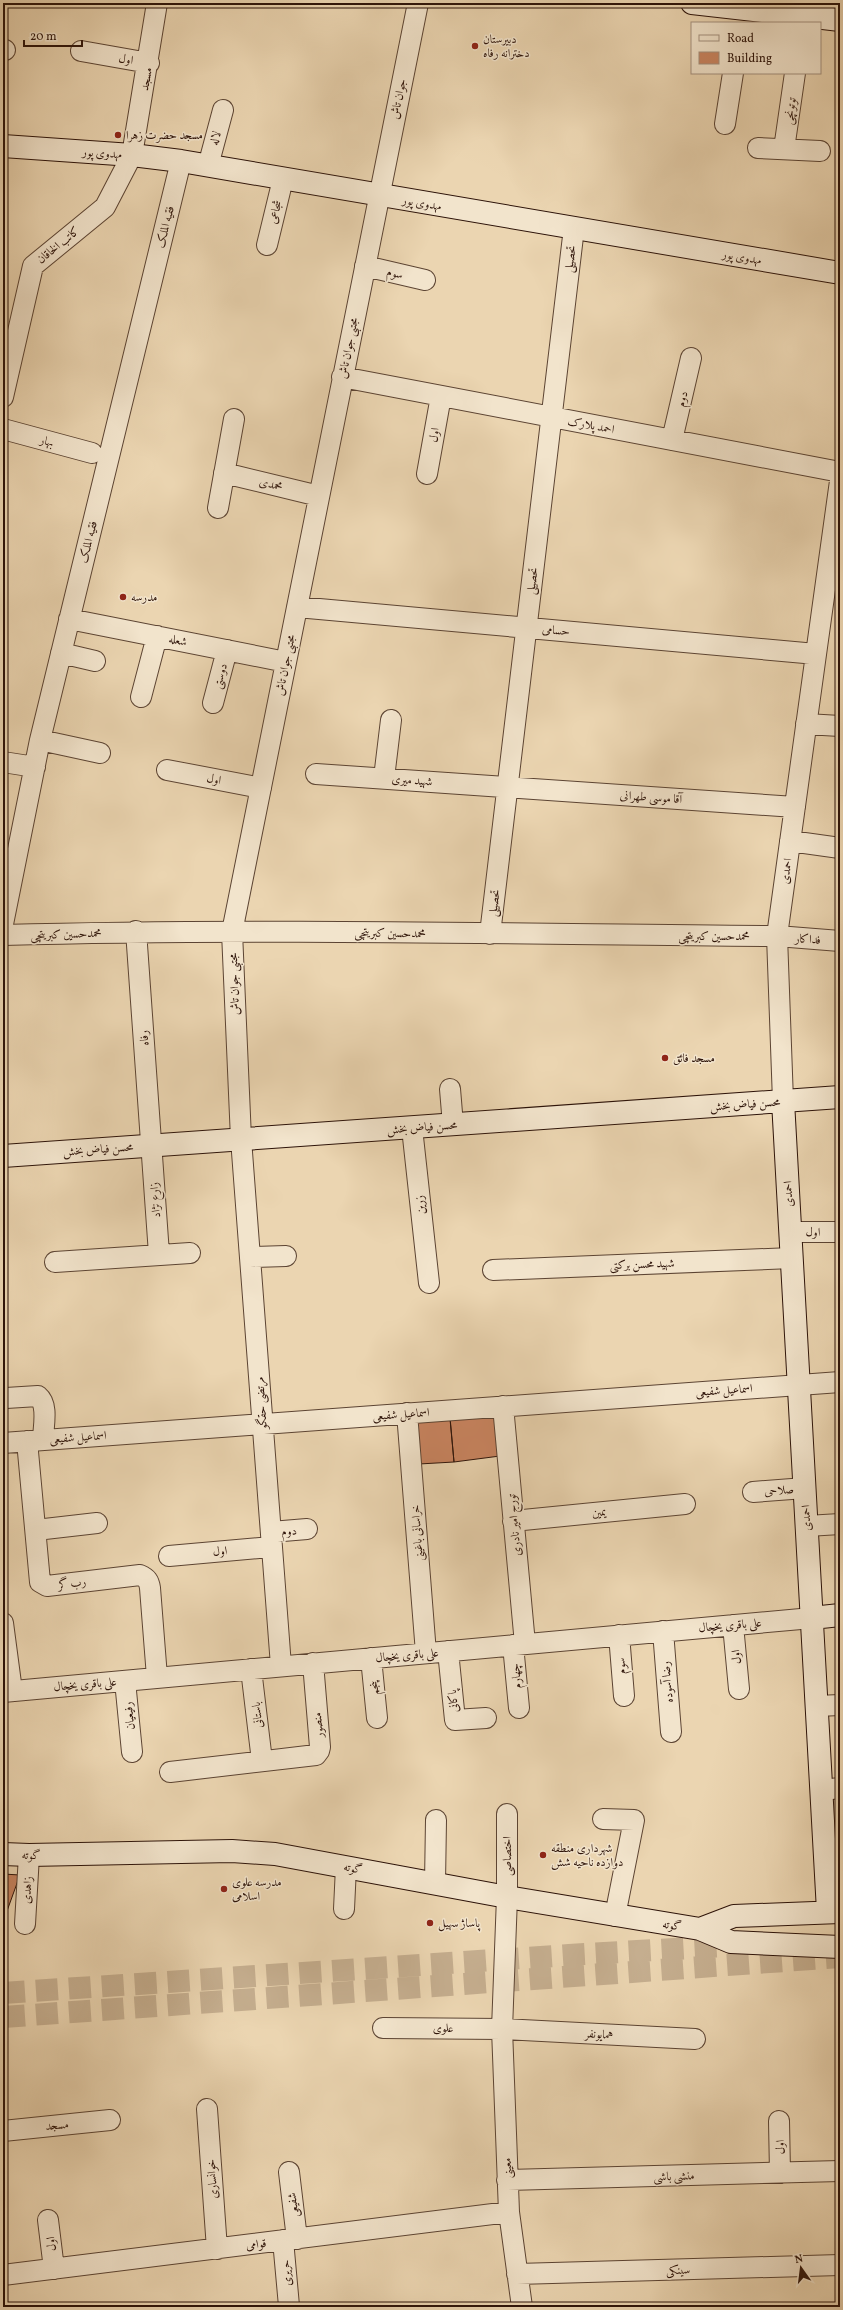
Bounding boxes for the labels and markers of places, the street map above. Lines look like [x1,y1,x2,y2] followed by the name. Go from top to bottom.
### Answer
[483,32,530,62] place label: دبیرستان دخترانه رفاه
[470,41,480,51] marker: دبیرستان دخترانه رفاه
[126,128,203,144] place label: مسجد حضرت زهرا
[113,130,123,140] marker: مسجد حضرت زهرا
[131,590,157,606] place label: مدرسه
[118,592,128,602] marker: مدرسه
[673,1051,715,1067] place label: مسجد فائق
[660,1053,670,1063] marker: مسجد فائق
[551,1841,623,1871] place label: شهرداری منطقه دوازده ناحیه شش
[538,1850,548,1860] marker: شهرداری منطقه دوازده ناحیه شش
[232,1875,282,1905] place label: مدرسه علوی اسلامی
[219,1884,229,1894] marker: مدرسه علوی اسلامی
[438,1916,481,1932] place label: پاساژ سهیل
[425,1918,435,1928] marker: پاساژ سهیل

